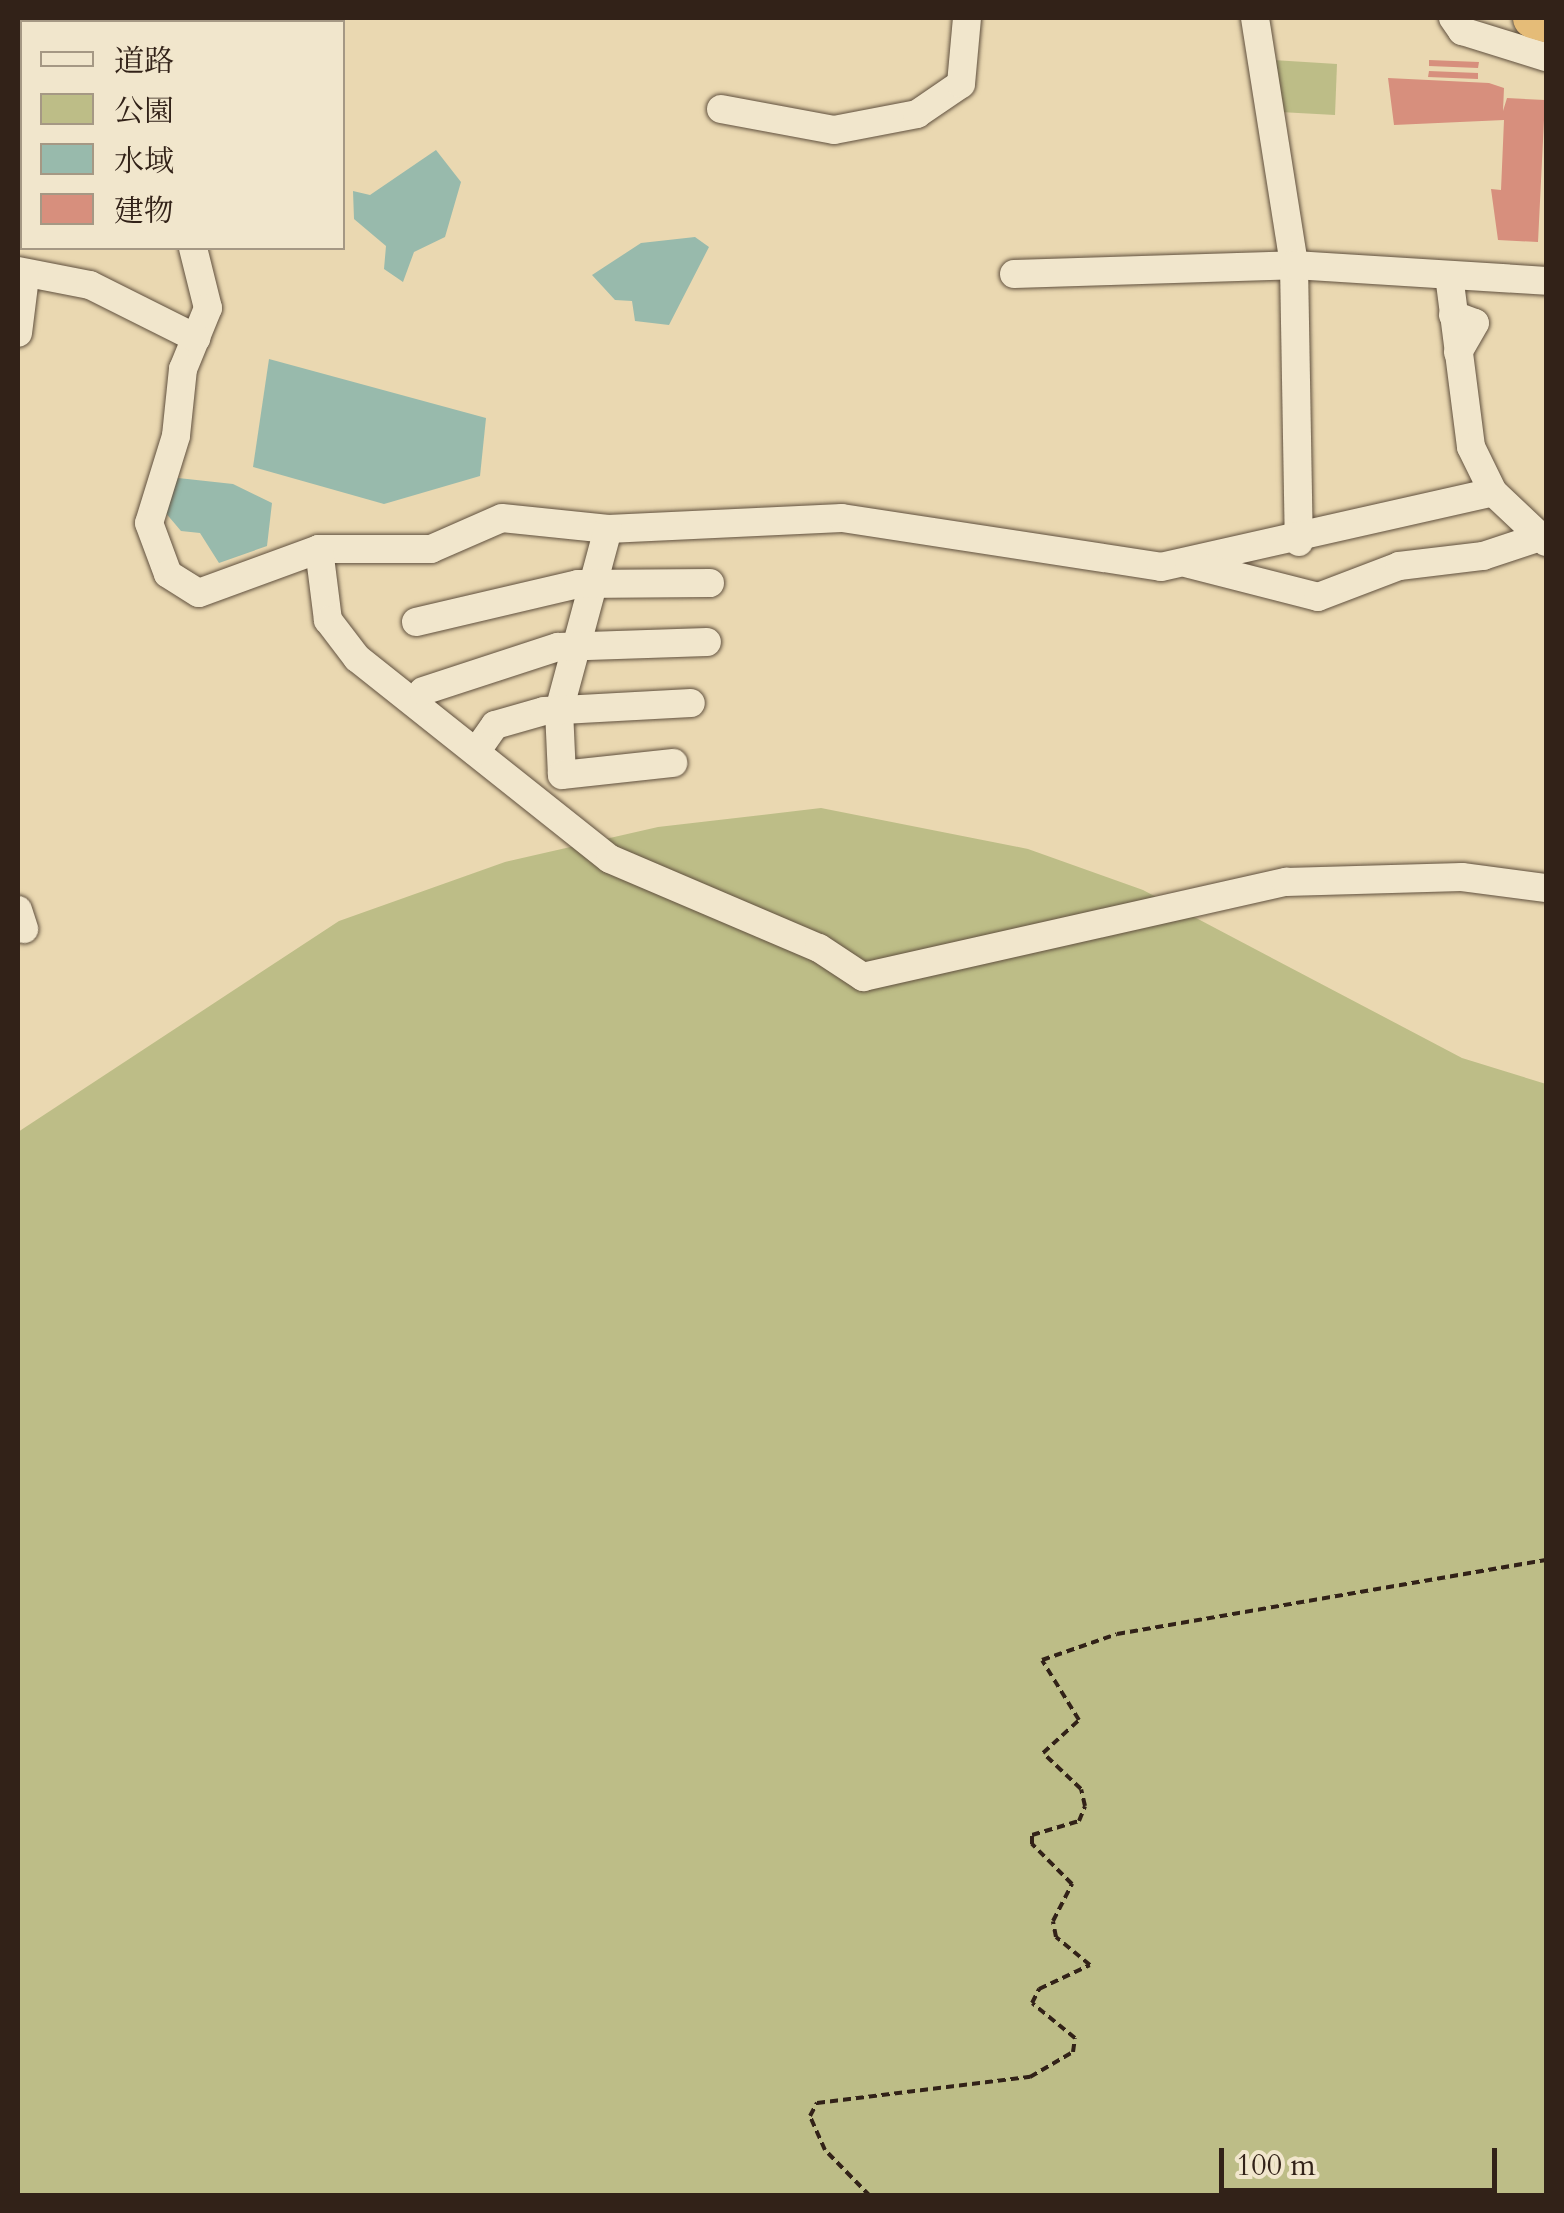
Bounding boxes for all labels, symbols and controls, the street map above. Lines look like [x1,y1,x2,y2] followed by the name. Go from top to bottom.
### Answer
[20,20,345,250] legend
[114,41,174,82] text: 道路
[114,91,174,132] text: 公園
[114,141,174,182] text: 水域
[114,191,174,232] text: 建物
[1224,2128,1502,2190] scale bar
[1236,2145,1316,2186] text: 100 m

